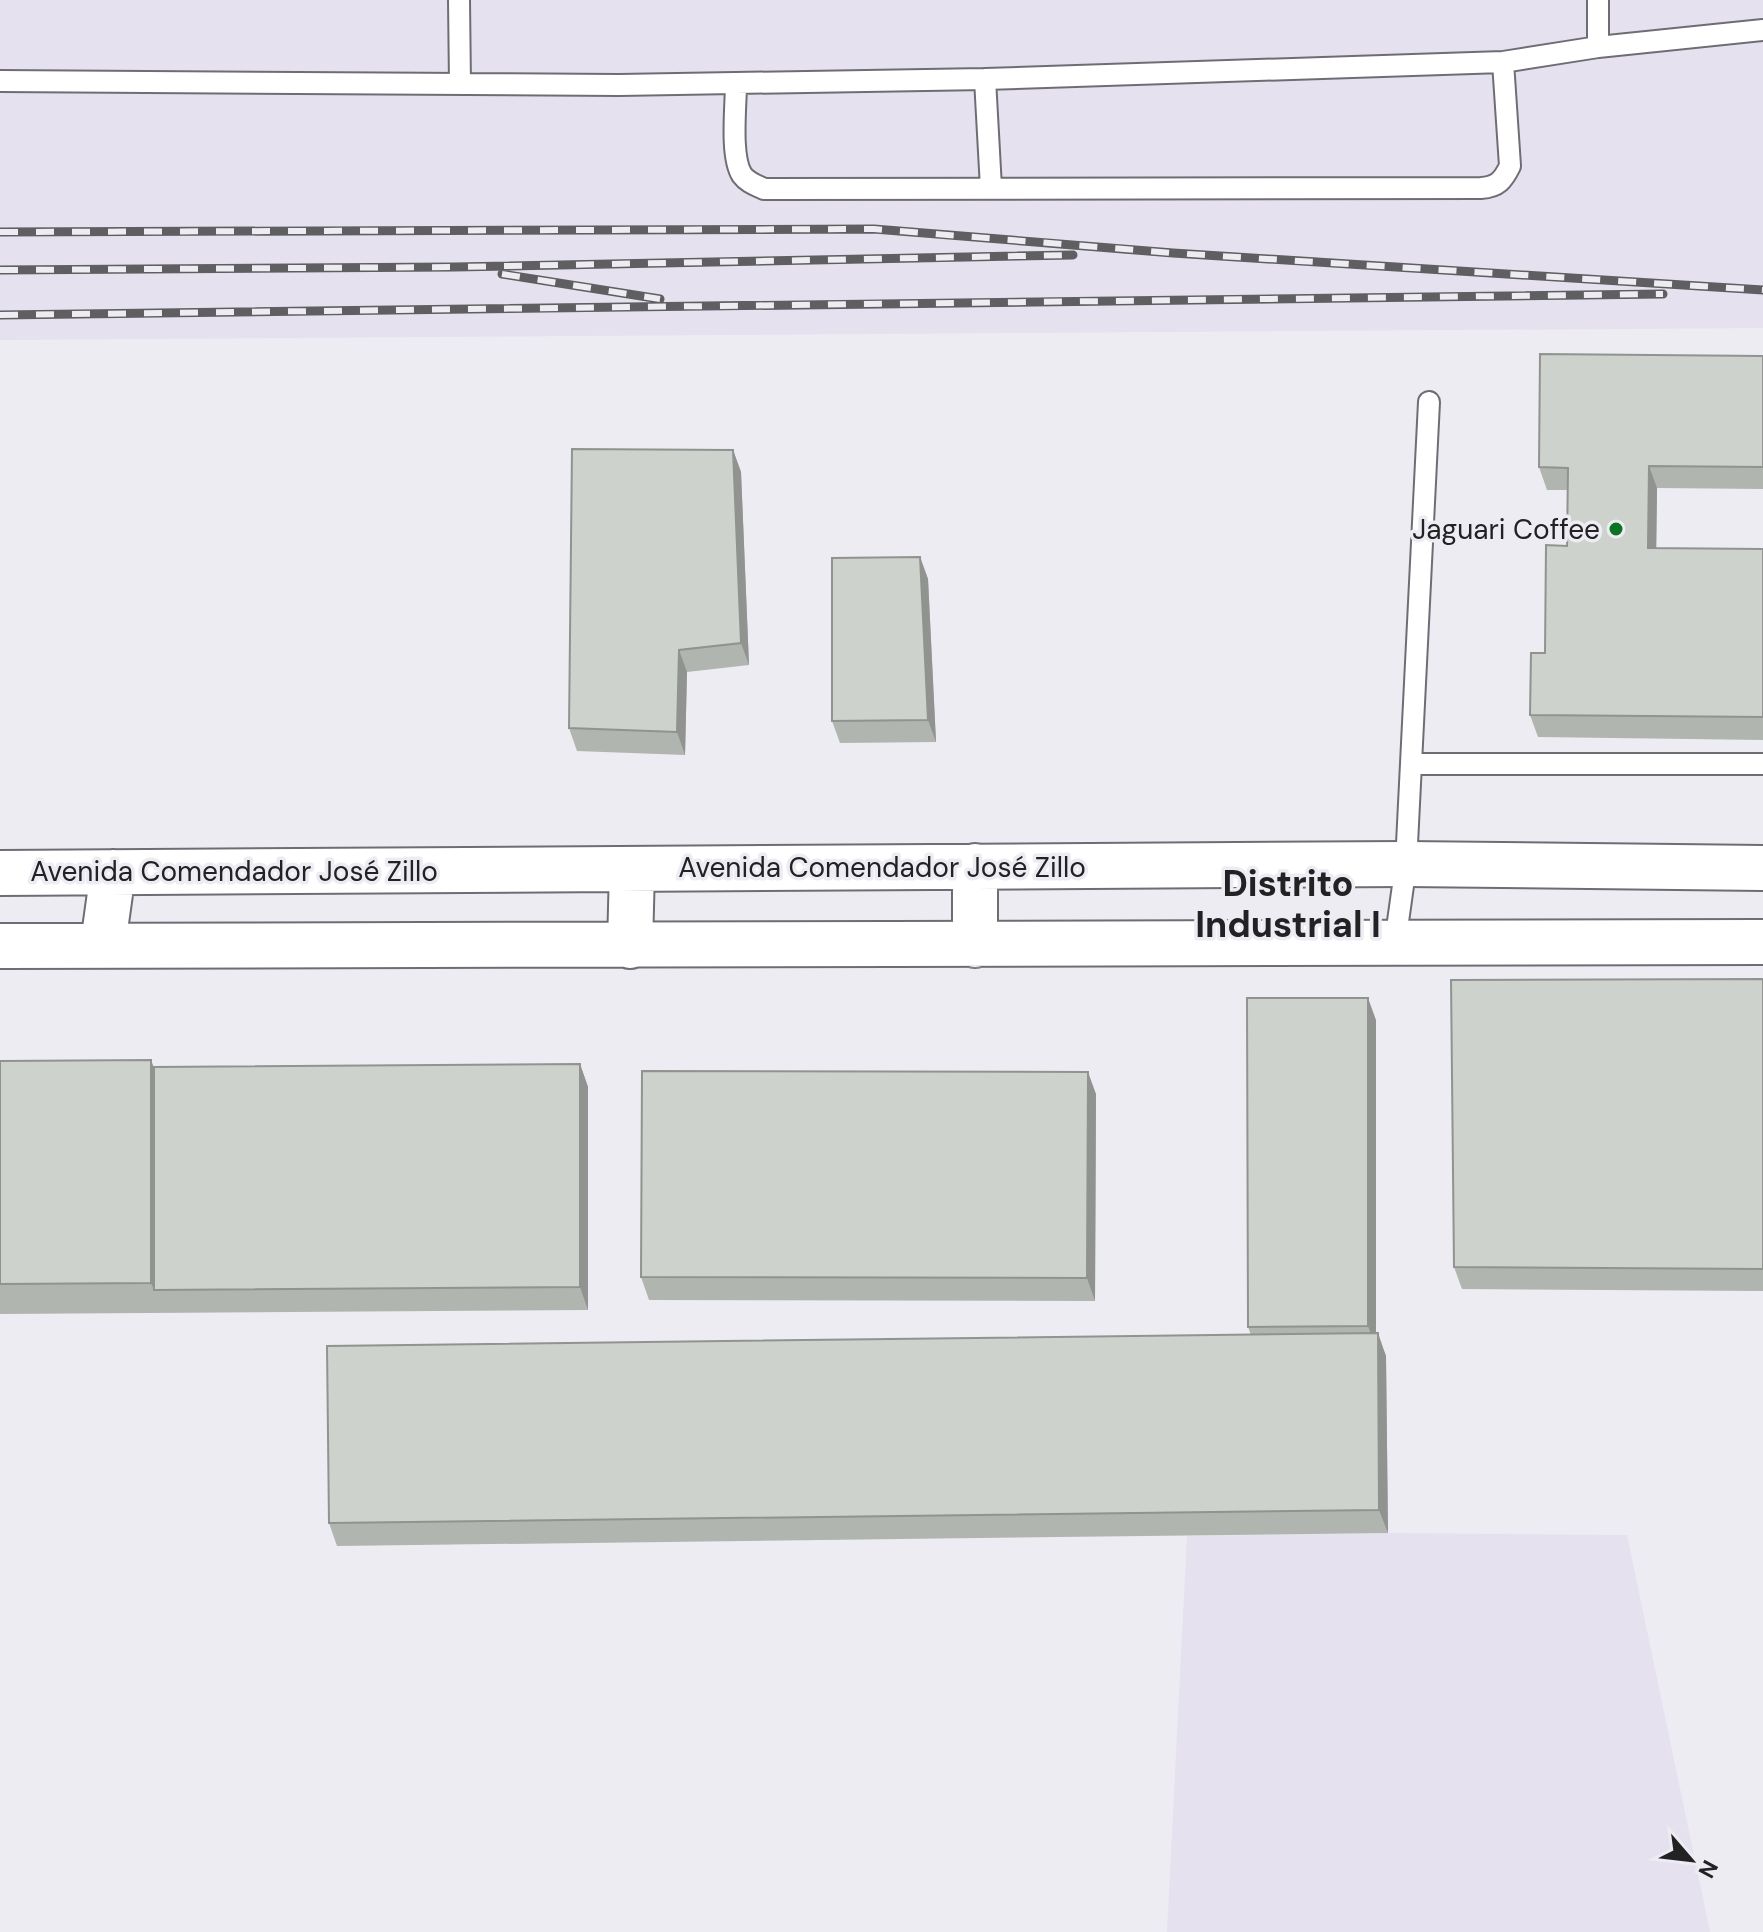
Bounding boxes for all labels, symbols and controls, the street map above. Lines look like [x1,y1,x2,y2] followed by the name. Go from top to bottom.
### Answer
[1412,511,1600,548] place label: Jaguari Coffee
[1607,520,1625,538] marker: Jaguari Coffee
[678,849,1086,886] street label: Avenida Comendador José Zillo
[30,853,438,890] street label: Avenida Comendador José Zillo
[1195,860,1381,948] district label: Distrito Industrial I
[1651,1820,1731,1900] north arrow
[1692,1855,1725,1883] text: N

